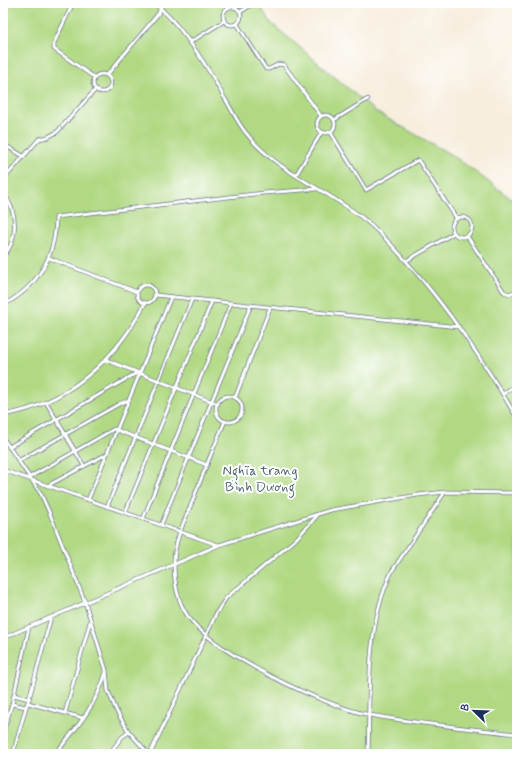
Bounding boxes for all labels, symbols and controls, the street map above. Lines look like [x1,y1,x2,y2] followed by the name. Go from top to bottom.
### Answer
[222,462,298,498] park label: Nghĩa trang Bình Dương
[454,691,494,731] north arrow
[458,702,474,713] text: B

